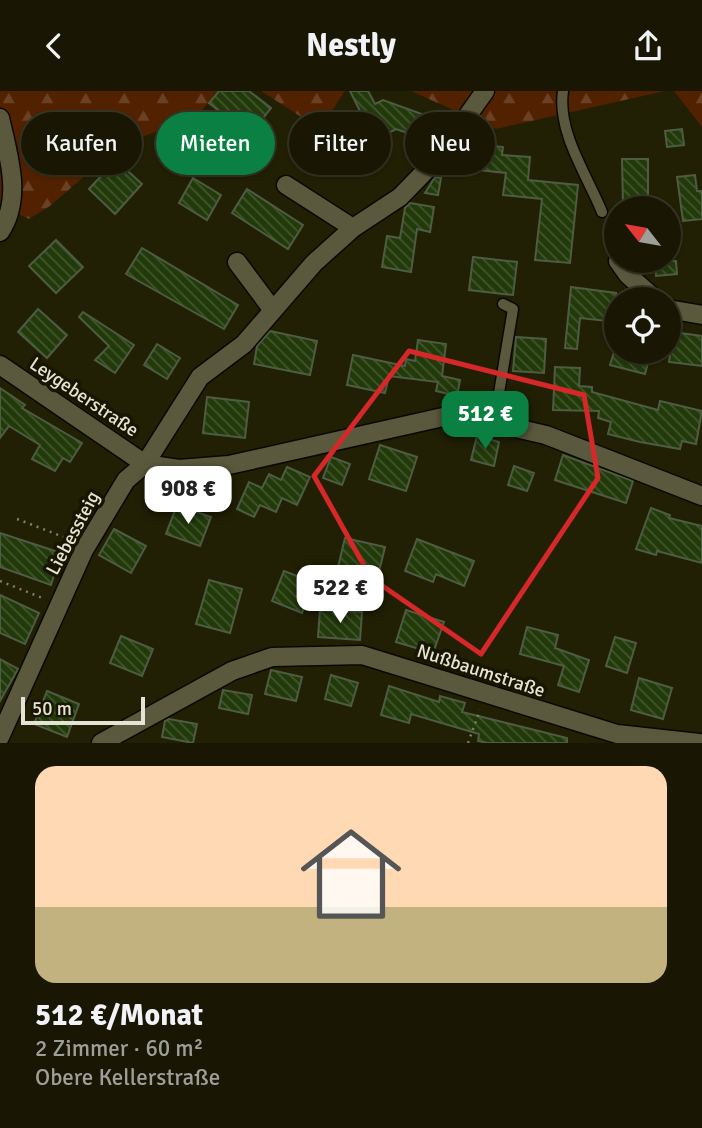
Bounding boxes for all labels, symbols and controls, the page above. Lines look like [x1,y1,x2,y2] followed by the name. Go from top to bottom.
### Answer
[306,26,396,65] text: Nestly
[35,27,73,65] icon: back
[629,27,667,65] icon: share
[21,112,142,175] chip: Kaufen
[156,112,275,175] chip: Mieten
[289,112,391,175] chip: Filter
[405,112,495,175] chip: Neu
[604,196,681,273] north arrow
[604,196,681,364] map controls
[604,287,681,364] button: locate
[25,352,143,442] street label: Leygeberstraße
[436,391,534,451] pin: 512 €
[458,399,512,428] text: 512 €
[139,467,237,526] pin: 908 €
[161,474,215,503] text: 908 €
[41,487,105,579] street label: Liebessteig
[291,566,389,625] pin: 522 €
[313,573,367,602] text: 522 €
[414,639,548,703] street label: Nußbaumstraße
[21,694,145,726] scale bar
[32,697,72,721] text: 50 m
[288,811,414,937] icon: home
[35,997,203,1034] text: 512 €/Monat
[35,1034,203,1063] text: 2 Zimmer · 60 m²
[35,1063,220,1092] text: Obere Kellerstraße

